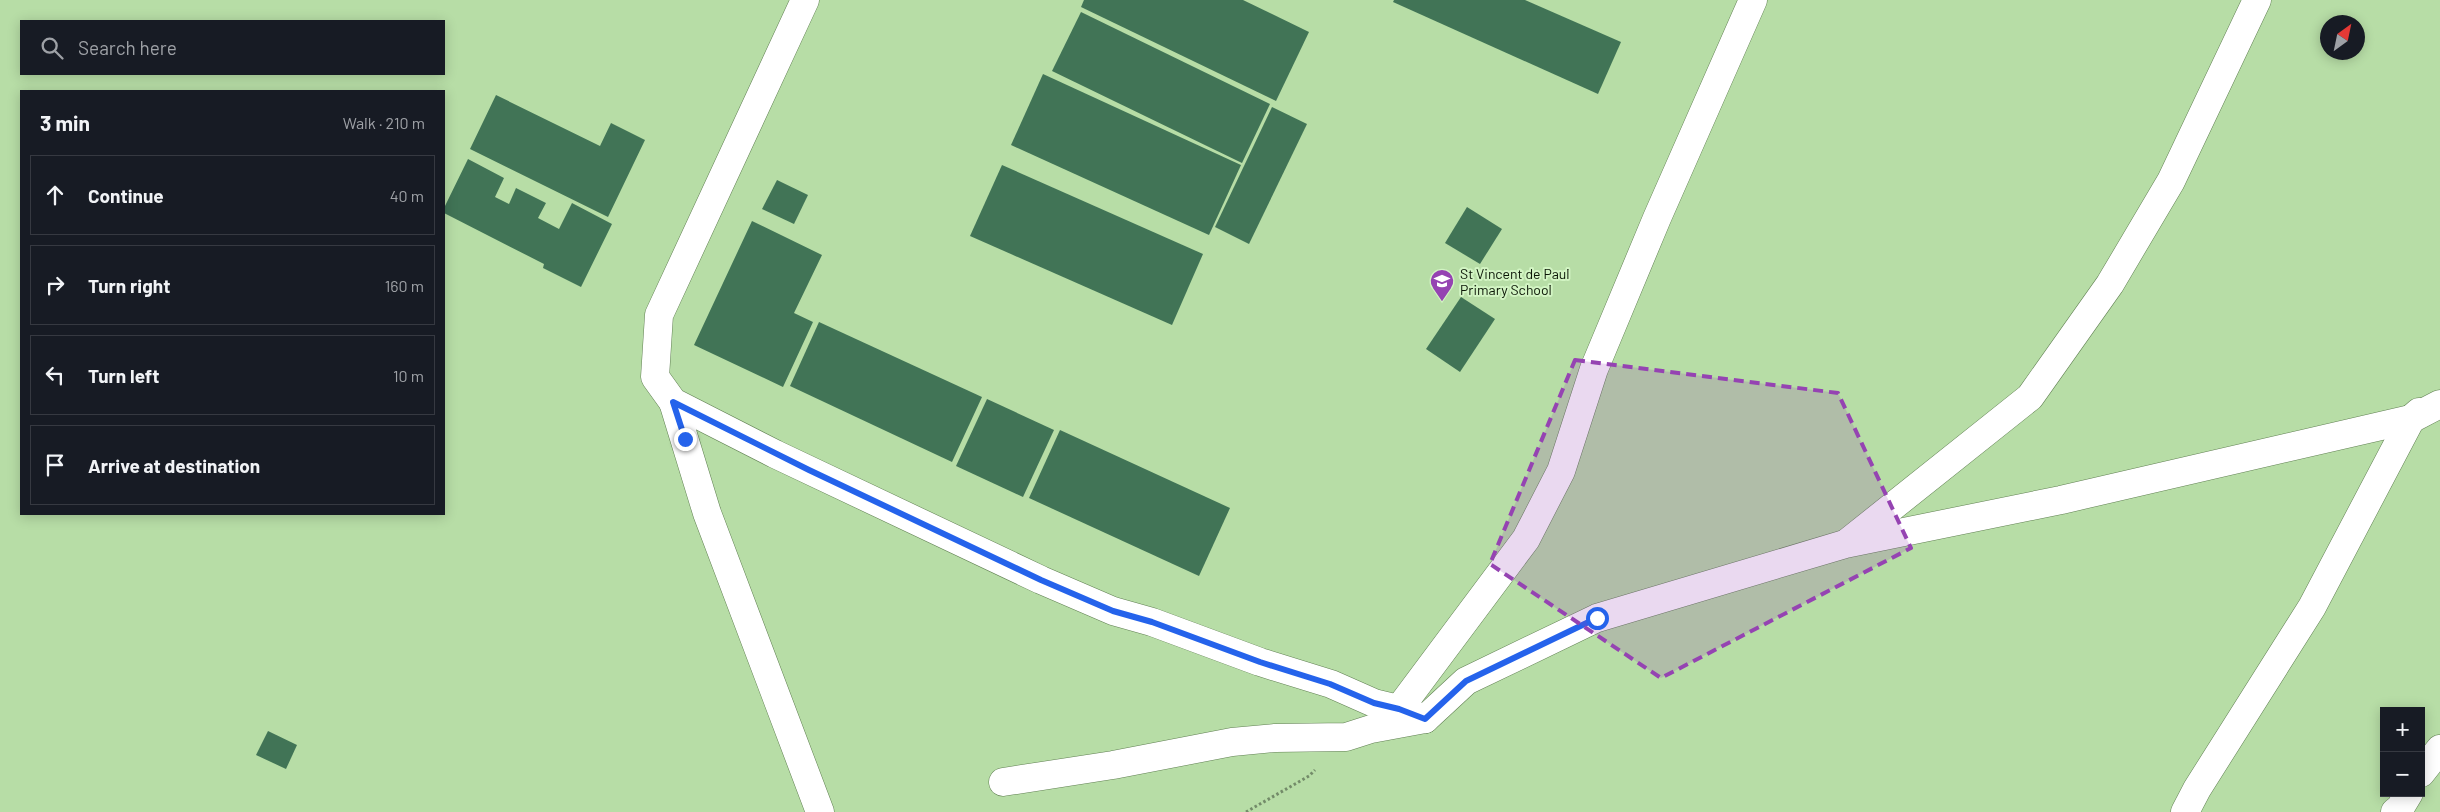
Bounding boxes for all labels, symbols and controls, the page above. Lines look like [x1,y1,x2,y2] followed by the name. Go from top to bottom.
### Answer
[2320,15,2365,60] north arrow
[20,20,445,75] search box
[38,34,66,62] icon: search
[78,36,177,59] text: Search here
[40,110,90,135] text: 3 min
[343,113,425,132] text: Walk · 210 m
[41,181,69,209] icon: ahead
[88,184,164,207] text: Continue
[390,186,424,205] text: 40 m
[1460,265,1570,298] place label: St Vincent de Paul Primary School
[1429,268,1455,302] school or university icon: St Vincent de Paul Primary School
[41,271,69,299] icon: right
[88,274,170,297] text: Turn right
[385,276,424,295] text: 160 m
[41,361,69,389] icon: left
[88,364,159,387] text: Turn left
[393,366,424,385] text: 10 m
[674,428,697,451] route end
[41,451,69,479] icon: arrive
[88,454,260,477] text: Arrive at destination
[1586,607,1609,630] route start
[2380,707,2425,797] map controls
[2380,707,2425,752] button: +
[2380,752,2425,797] button: −

